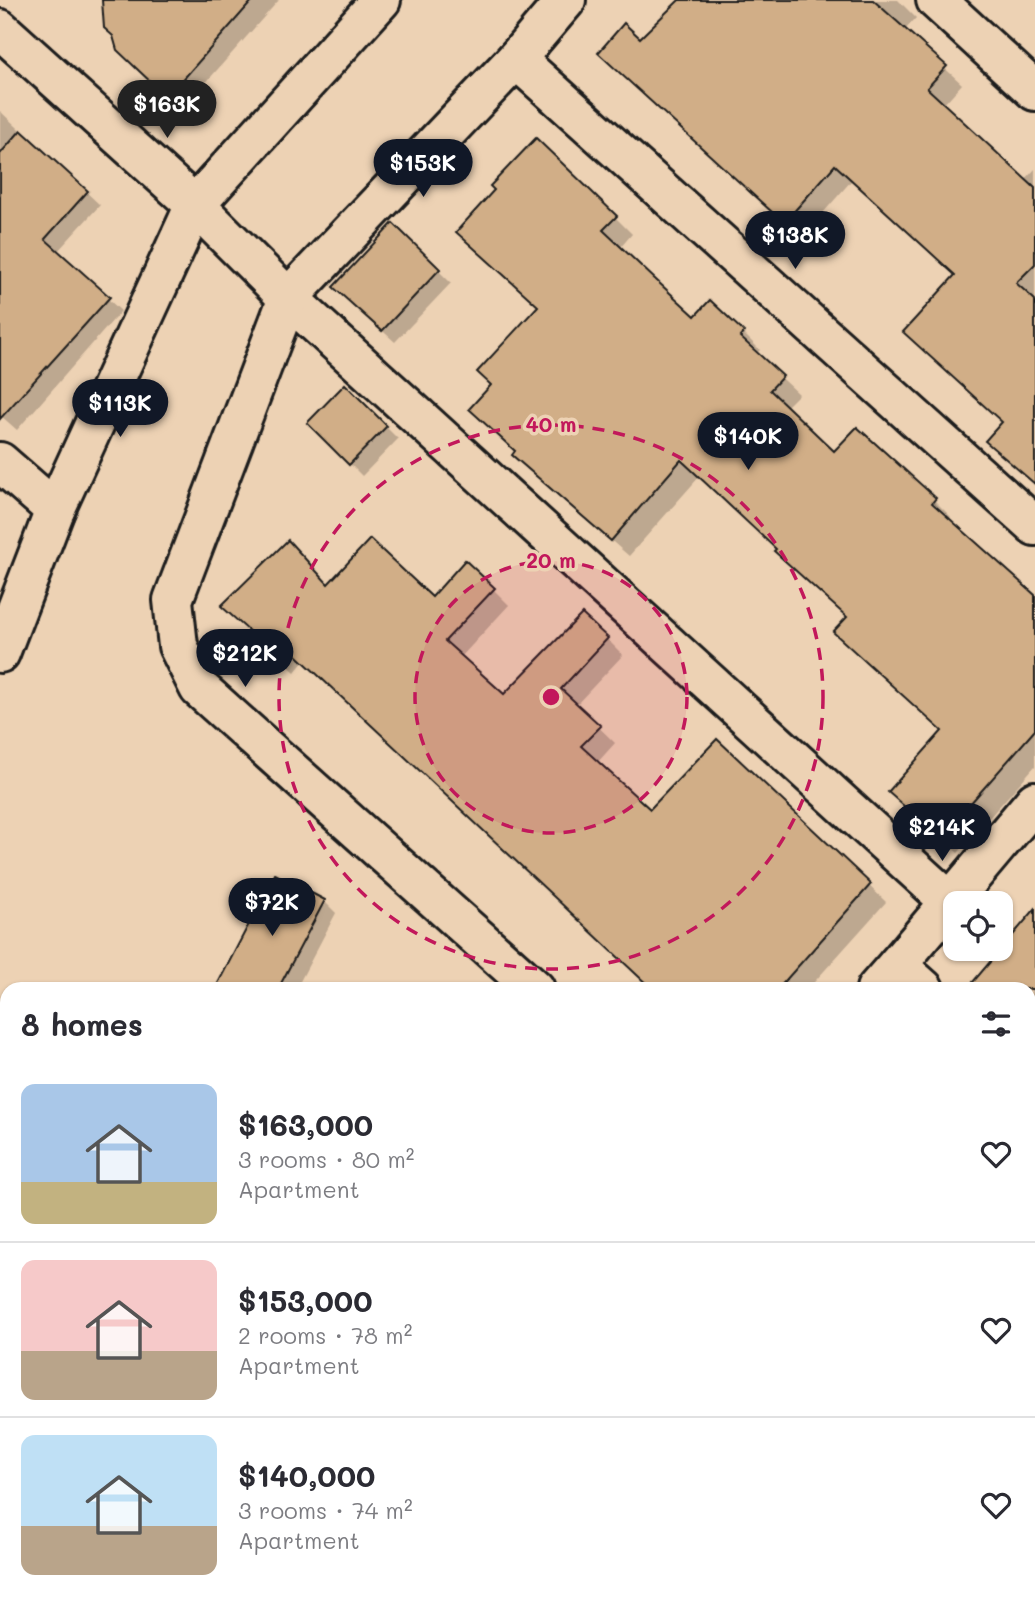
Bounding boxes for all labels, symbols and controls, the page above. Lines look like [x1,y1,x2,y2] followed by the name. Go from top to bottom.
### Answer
[118,80,216,140] pin: $163K
[133,88,201,118] text: $163K
[374,140,472,199] pin: $153K
[390,147,456,177] text: $153K
[746,212,844,271] pin: $138K
[761,219,829,249] text: $138K
[71,380,169,439] pin: $113K
[88,387,152,417] text: $113K
[525,410,577,437] text: 40 m
[699,412,797,472] pin: $140K
[714,420,782,450] text: $140K
[526,546,576,573] text: 20 m
[196,630,294,689] pin: $212K
[212,637,278,667] text: $212K
[539,685,563,709] centre of rings
[893,804,991,863] pin: $214K
[909,811,975,841] text: $214K
[231,878,313,938] pin: $72K
[244,886,300,916] text: $72K
[943,891,1013,961] map controls
[943,891,1013,961] button: locate
[21,1004,143,1044] text: 8 homes
[977,1005,1015,1043] icon: filters
[238,1104,373,1144] text: $163,000
[77,1112,161,1196] icon: home
[977,1135,1015,1173] icon: heart
[238,1144,414,1174] text: 3 rooms · 80 m²
[238,1174,360,1204] text: Apartment
[238,1280,372,1320] text: $153,000
[77,1288,161,1372] icon: home
[977,1311,1015,1349] icon: heart
[238,1320,412,1350] text: 2 rooms · 78 m²
[238,1350,360,1380] text: Apartment
[238,1455,375,1495] text: $140,000
[77,1463,161,1547] icon: home
[977,1486,1015,1524] icon: heart
[238,1495,413,1525] text: 3 rooms · 74 m²
[238,1525,360,1555] text: Apartment

